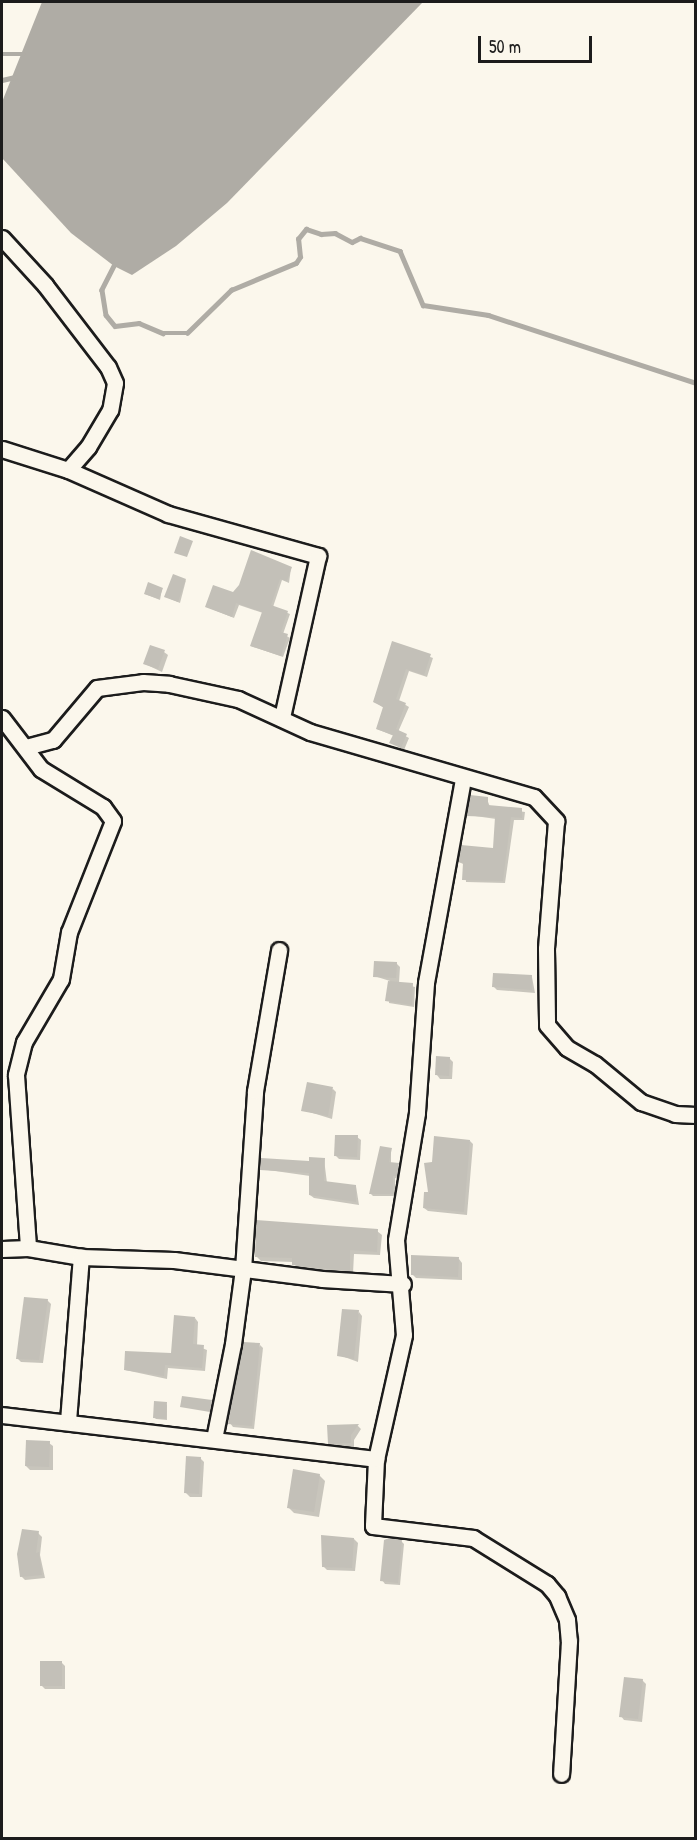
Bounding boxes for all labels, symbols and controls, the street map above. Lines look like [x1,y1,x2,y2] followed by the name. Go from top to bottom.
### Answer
[481,24,595,62] scale bar
[489,34,521,59] text: 50 m

